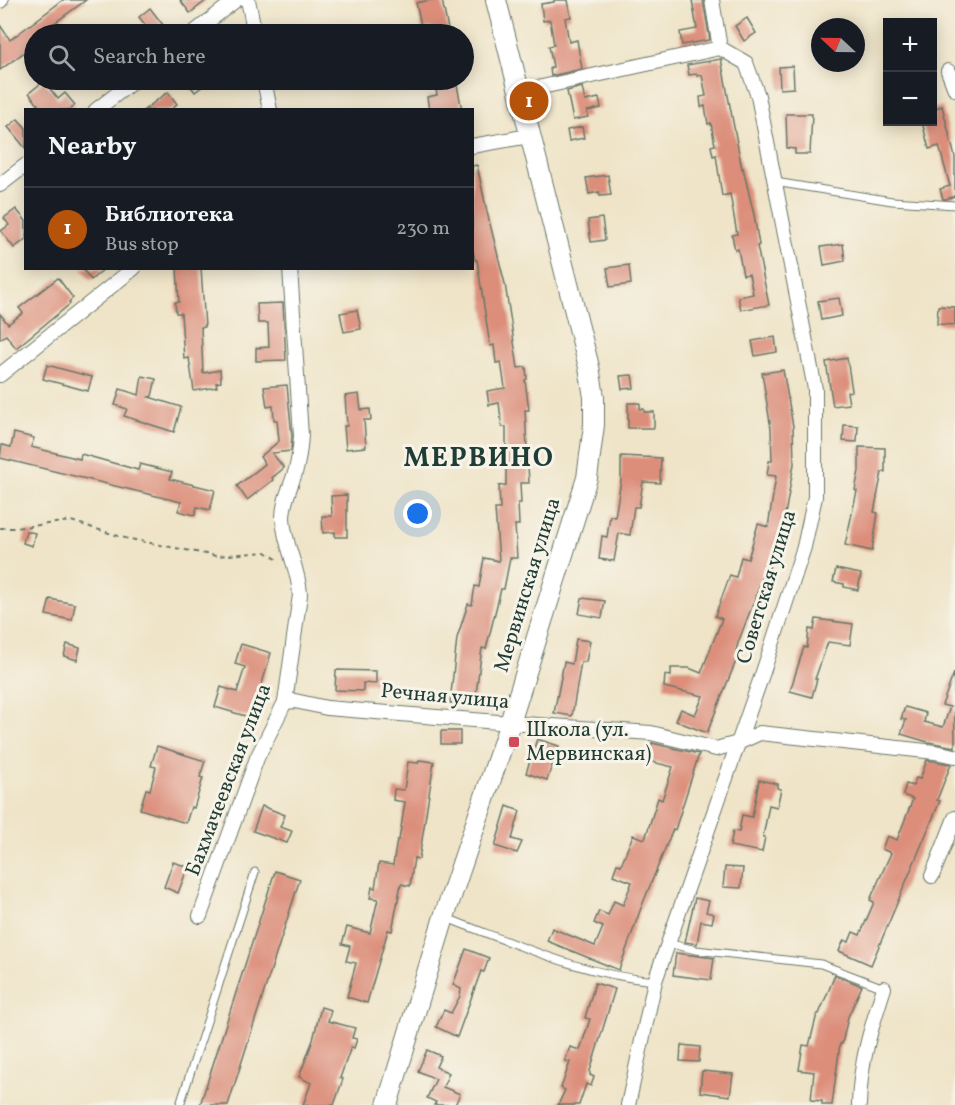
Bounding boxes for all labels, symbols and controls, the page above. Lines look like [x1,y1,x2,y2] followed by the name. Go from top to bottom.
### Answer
[811,18,865,72] north arrow
[883,18,937,126] map controls
[883,18,937,72] button: +
[24,24,474,90] search box
[45,41,78,74] icon: search
[93,42,206,73] text: Search here
[883,72,937,126] button: −
[510,78,548,124] pin: 1
[48,129,137,165] text: Nearby
[105,200,234,231] text: Библиотека
[63,215,72,243] text: 1
[396,215,450,243] text: 230 m
[105,231,179,259] text: Bus stop
[403,440,555,478] district label: МЕРВИНО
[488,494,568,676] street label: Мервинская улица
[403,499,432,528] your location
[730,506,804,668] street label: Советская улица
[379,677,511,717] street label: Речная улица
[179,680,279,880] street label: Бахмачеевская улица
[526,716,651,769] place label: Школа (ул. Мервинская)
[507,735,521,749] marker: Школа (ул. Мервинская)

